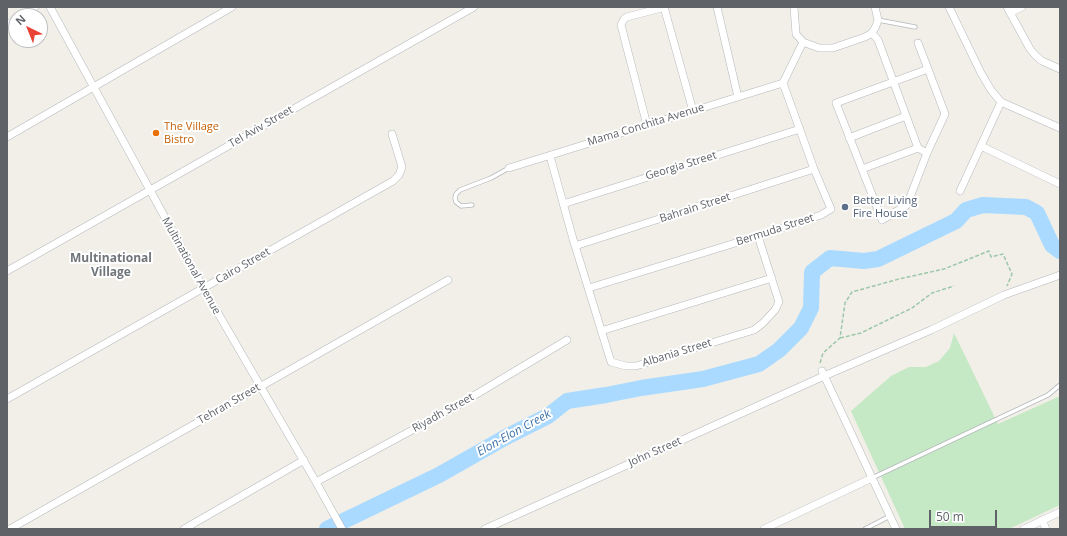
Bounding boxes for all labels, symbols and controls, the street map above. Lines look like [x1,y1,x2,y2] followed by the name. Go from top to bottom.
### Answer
[8,8,48,48] north arrow
[12,11,29,28] text: N
[586,101,706,149] street label: Mama Conchita Avenue
[226,103,296,151] street label: Tel Aviv Street
[164,120,219,146] place label: The Village Bistro
[151,128,161,138] marker: The Village Bistro
[644,149,718,183] street label: Georgia Street
[658,190,732,226] street label: Bahrain Street
[853,194,917,220] place label: Better Living Fire House
[840,202,850,212] marker: Better Living Fire House
[734,211,816,249] street label: Bermuda Street
[159,215,223,317] street label: Multinational Avenue
[213,245,273,287] street label: Cairo Street
[70,252,152,280] district label: Multinational Village
[641,336,713,370] street label: Albania Street
[195,381,263,427] street label: Tehran Street
[410,391,476,435] street label: Riyadh Street
[475,407,553,459] water label: Elon-Elon Creek
[626,434,684,470] street label: John Street
[931,502,999,528] scale bar
[936,508,964,525] text: 50 m

